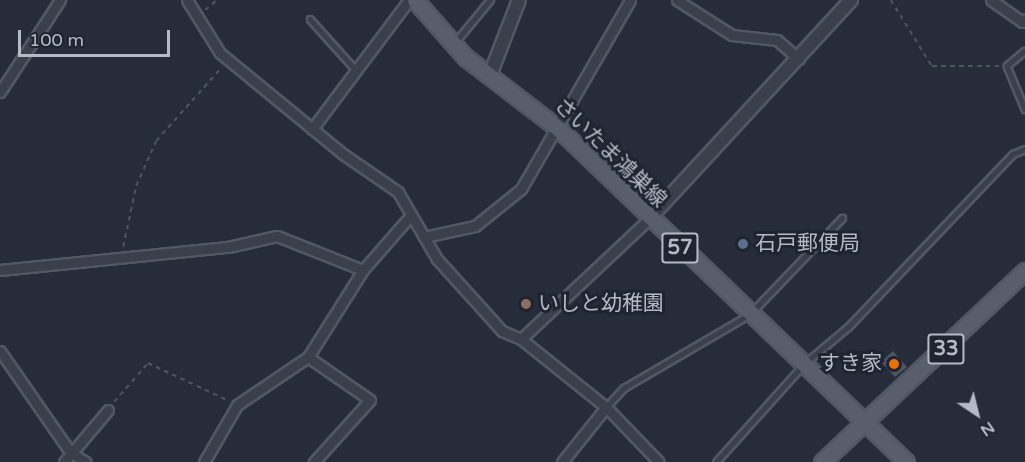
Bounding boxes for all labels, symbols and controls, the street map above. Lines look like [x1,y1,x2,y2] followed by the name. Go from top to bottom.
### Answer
[21,18,172,56] scale bar
[29,29,84,51] text: 100 m
[548,93,672,213] street label: さいたま鴻巣線
[660,231,700,265] road number: 57
[755,231,860,257] place label: 石戸郵便局
[736,237,750,251] marker: 石戸郵便局
[538,291,664,317] place label: いしと幼稚園
[519,297,533,311] marker: いしと幼稚園
[926,332,966,366] road number: 33
[819,351,882,377] place label: すき家
[887,357,901,371] marker: すき家
[947,384,1007,444] north arrow
[976,417,998,441] text: N

